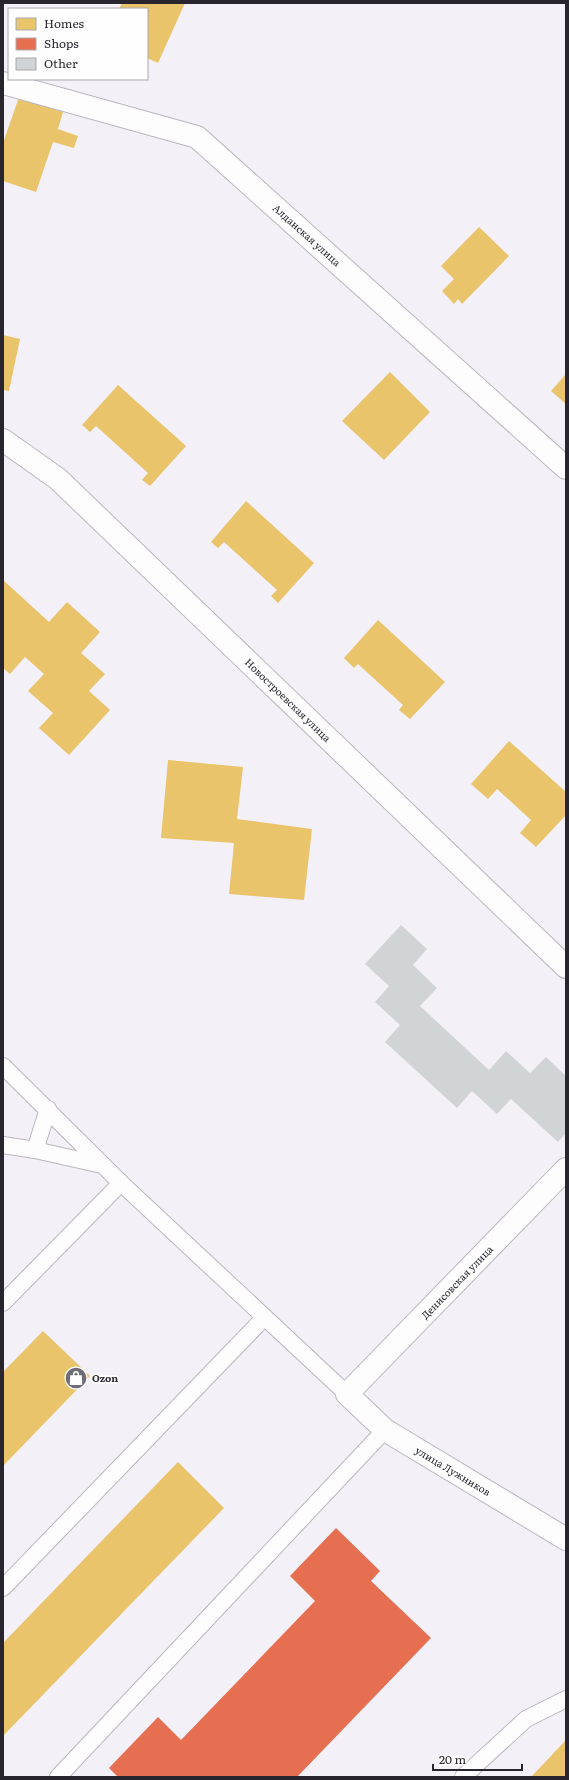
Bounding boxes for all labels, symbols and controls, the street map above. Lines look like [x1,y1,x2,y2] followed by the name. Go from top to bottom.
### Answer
[8,8,148,80] legend
[44,14,84,32] text: Homes
[44,34,79,52] text: Shops
[44,54,78,72] text: Other
[270,200,345,270] street label: Алданская улица
[242,654,335,745] street label: Новостроевская улица
[417,1241,496,1322] street label: Денисовская улица
[63,1365,89,1391] shop icon: Ozon
[92,1370,118,1385] place label: Ozon
[413,1442,494,1499] street label: улица Лужников
[433,1746,522,1772] scale bar
[439,1750,466,1768] text: 20 m

